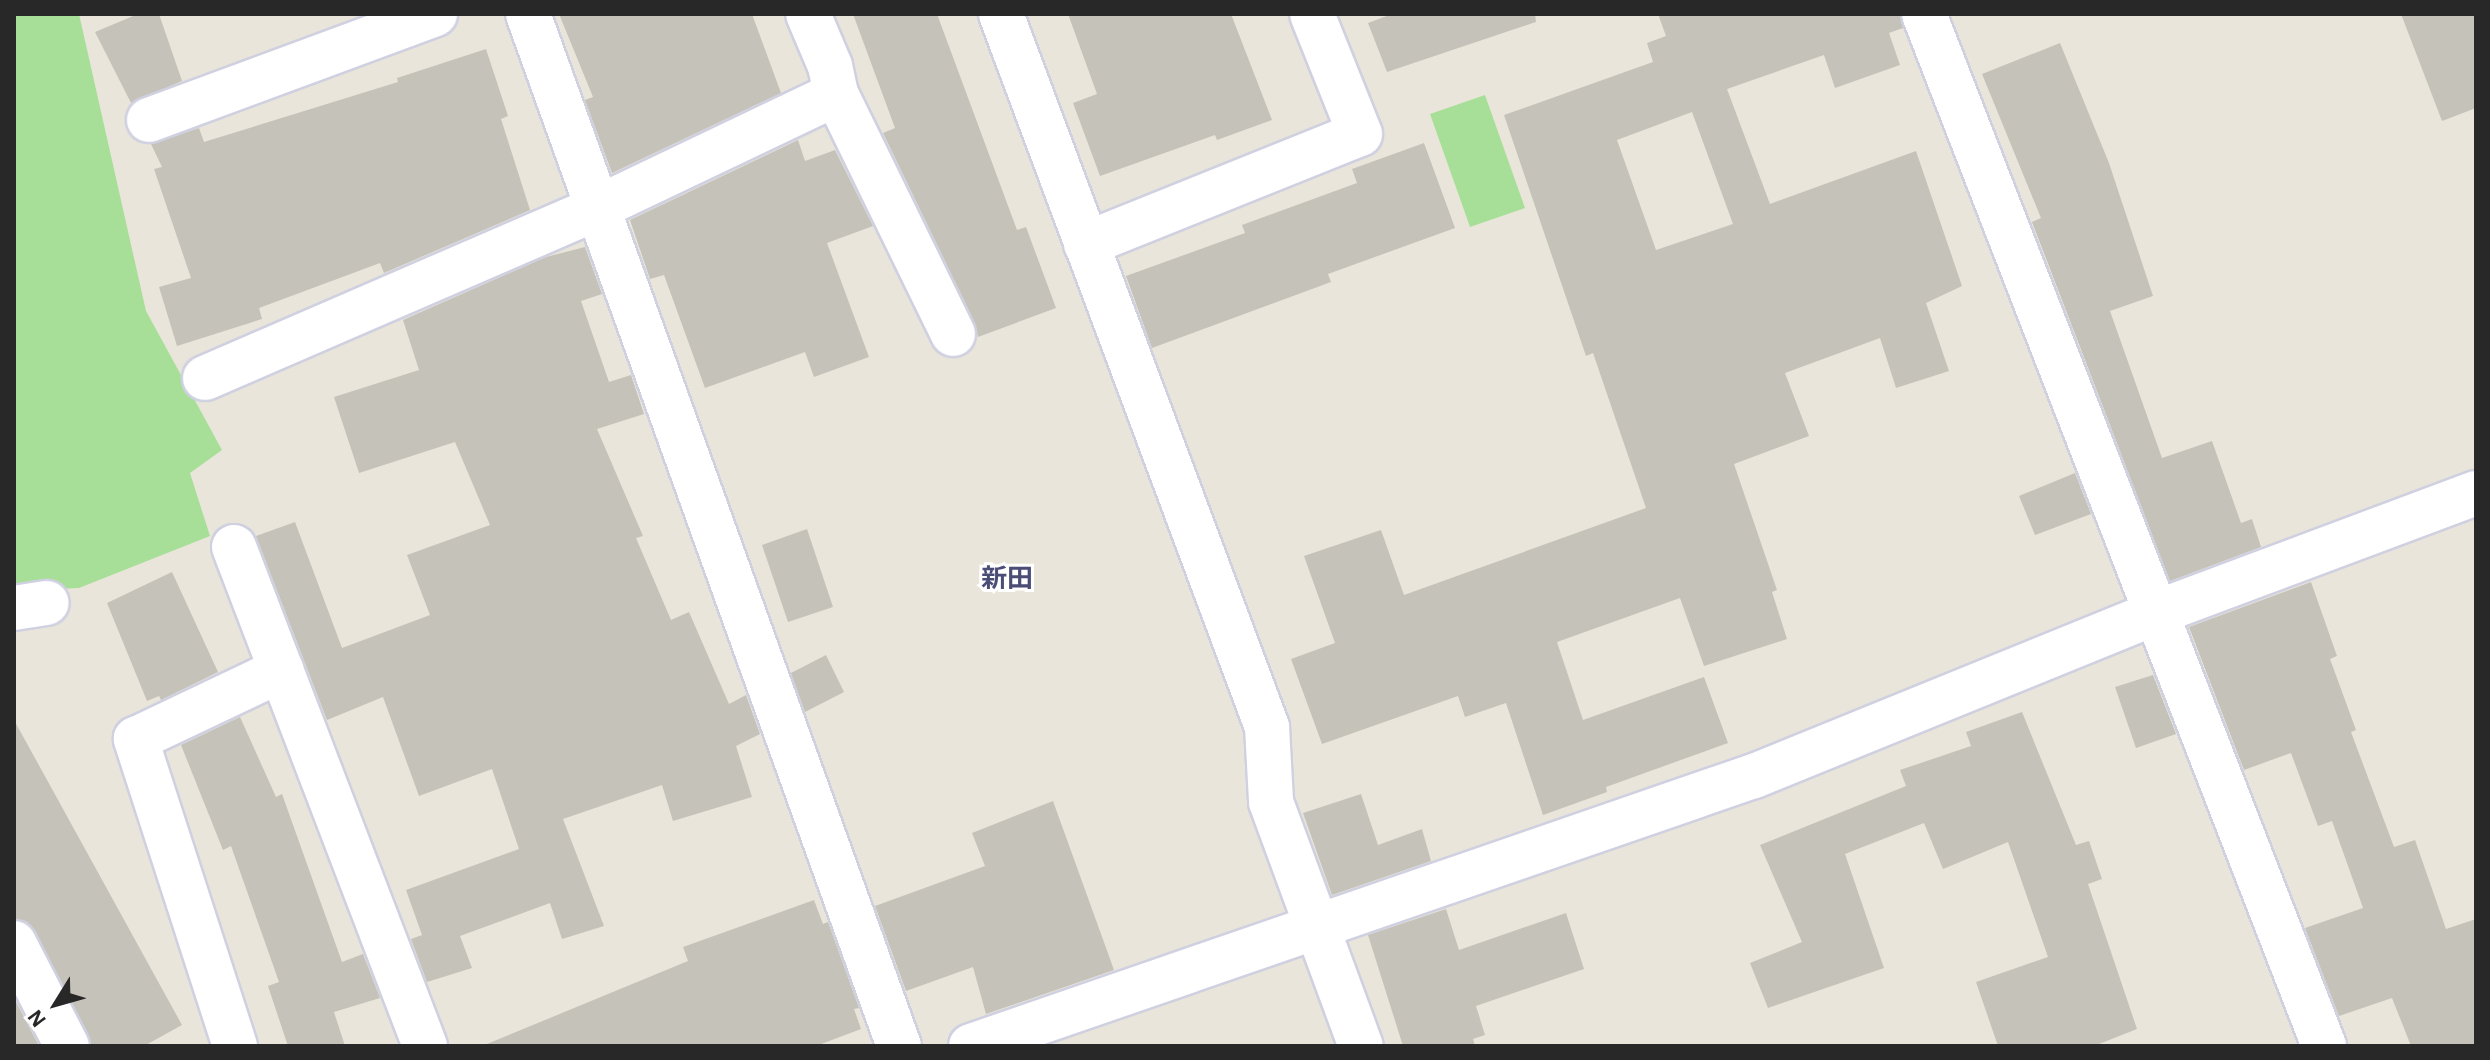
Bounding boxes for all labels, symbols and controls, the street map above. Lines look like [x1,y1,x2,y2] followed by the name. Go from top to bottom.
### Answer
[981,564,1033,596] district label: 新田
[16,964,96,1044] north arrow
[23,1006,50,1031] text: N

